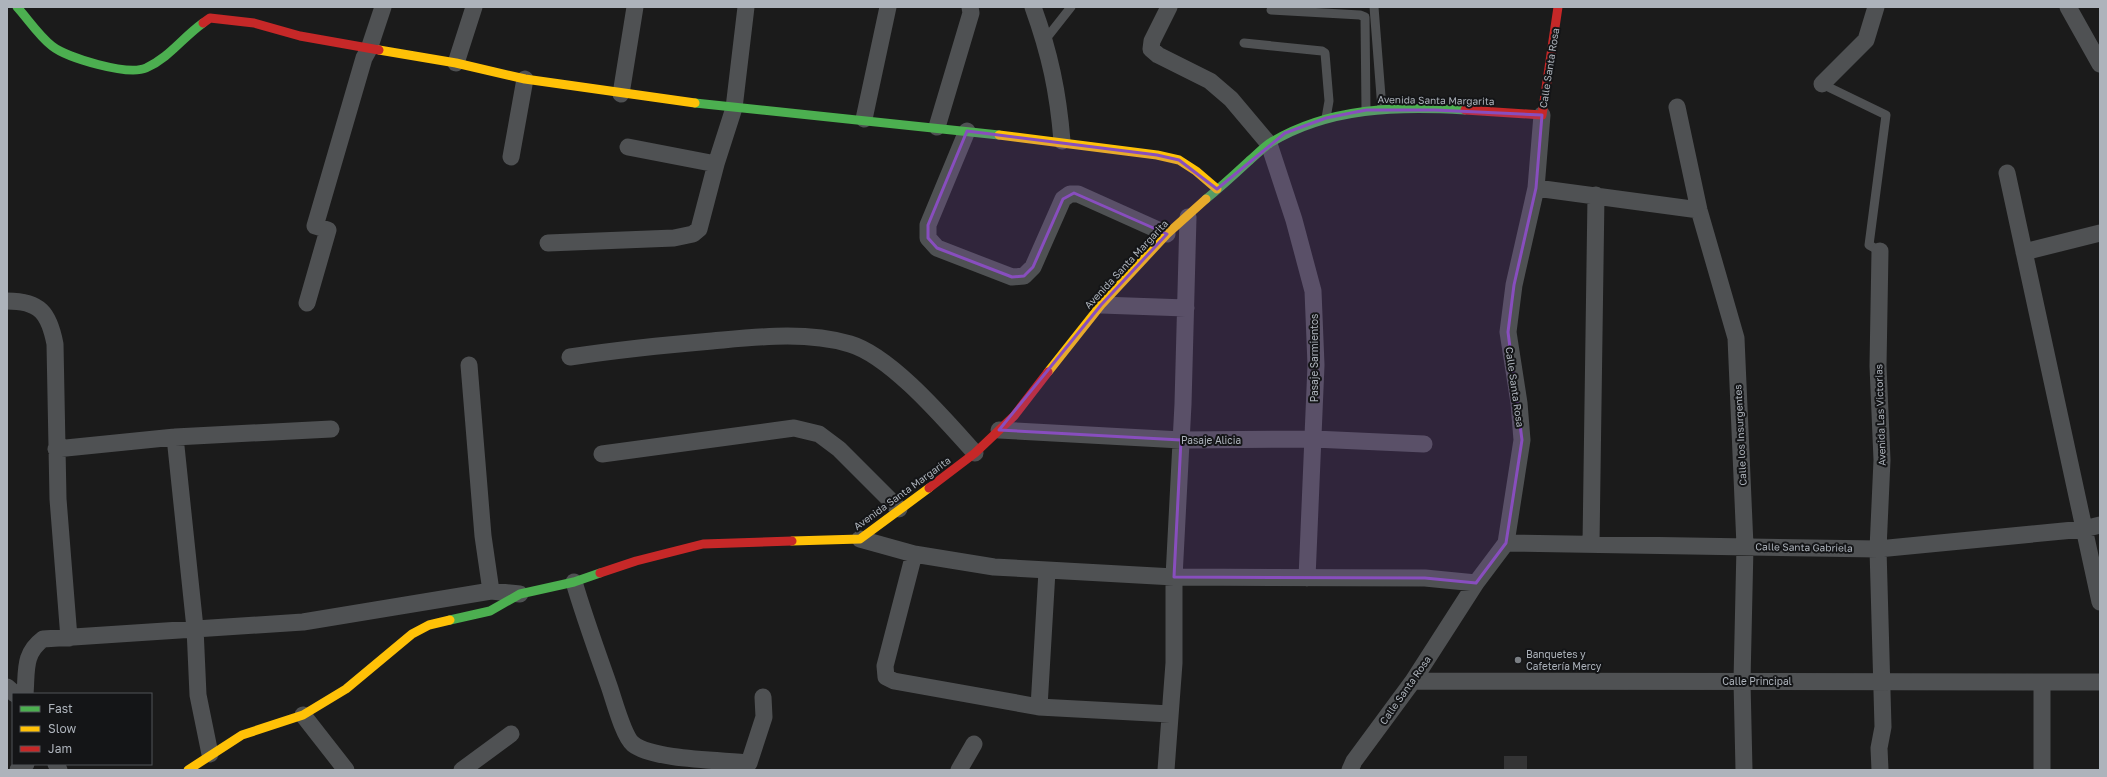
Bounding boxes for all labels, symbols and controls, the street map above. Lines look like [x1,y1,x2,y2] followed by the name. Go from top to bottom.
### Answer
[1537,27,1561,109] street label: Calle Santa Rosa
[1378,93,1494,107] street label: Avenida Santa Margarita
[1082,217,1170,311] street label: Avenida Santa Margarita
[1308,314,1320,402] street label: Pasaje Sarmientos
[1503,346,1527,428] street label: Calle Santa Rosa
[1872,364,1888,466] street label: Avenida Las Victorias
[1731,384,1749,486] street label: Calle los Insurgentes
[1181,434,1241,446] street label: Pasaje Alicia
[851,454,953,532] street label: Avenida Santa Margarita
[1755,540,1853,554] street label: Calle Santa Gabriela
[1526,648,1602,672] place label: Banquetes y Cafetería Mercy
[1377,653,1433,727] street label: Calle Santa Rosa
[1513,655,1523,665] marker: Banquetes y Cafetería Mercy
[1722,675,1792,687] street label: Calle Principal
[12,693,152,765] legend
[48,701,73,716] text: Fast
[48,721,76,736] text: Slow
[48,741,72,756] text: Jam

